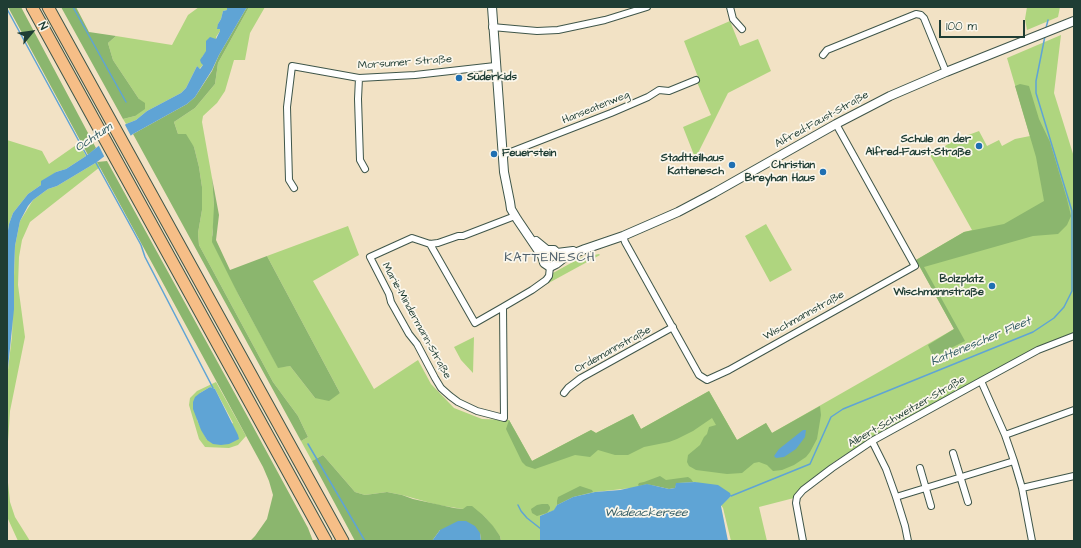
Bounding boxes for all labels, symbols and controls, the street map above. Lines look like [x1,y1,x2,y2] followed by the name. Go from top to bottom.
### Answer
[12,12,52,52] north arrow
[941,12,1027,38] scale bar
[946,18,977,35] text: 100 m
[35,19,51,33] text: N
[357,53,453,73] street label: Morsumer Straße
[467,71,517,85] place label: Süderkids
[454,73,464,83] marker: Süderkids
[561,89,631,127] street label: Hanseatenweg
[773,89,871,151] street label: Alfred-Faust-Straße
[73,120,115,156] water label: Ochtum
[865,133,971,159] place label: Schule an der Alfred-Faust-Straße
[974,141,984,151] marker: Schule an der Alfred-Faust-Straße
[502,147,556,161] place label: Feuerstein
[489,149,499,159] marker: Feuerstein
[661,152,724,178] place label: Stadtteilhaus Kattenesch
[745,159,815,185] place label: Christian Breyhan Haus
[727,160,737,170] marker: Stadtteilhaus Kattenesch
[818,167,828,177] marker: Christian Breyhan Haus
[504,250,596,266] district label: KATTENESCH
[378,260,454,382] street label: Marie-Mindermann-Straße
[893,273,984,299] place label: Bolzplatz Wischmannstraße
[987,281,997,291] marker: Bolzplatz Wischmannstraße
[761,288,847,344] street label: Wischmannstraße
[929,314,1033,370] water label: Kattenescher Fleet
[572,323,654,377] street label: Ordemannstraße
[846,373,968,451] street label: Albert-Schweitzer-Straße
[604,506,688,520] water label: Wadeackersee

